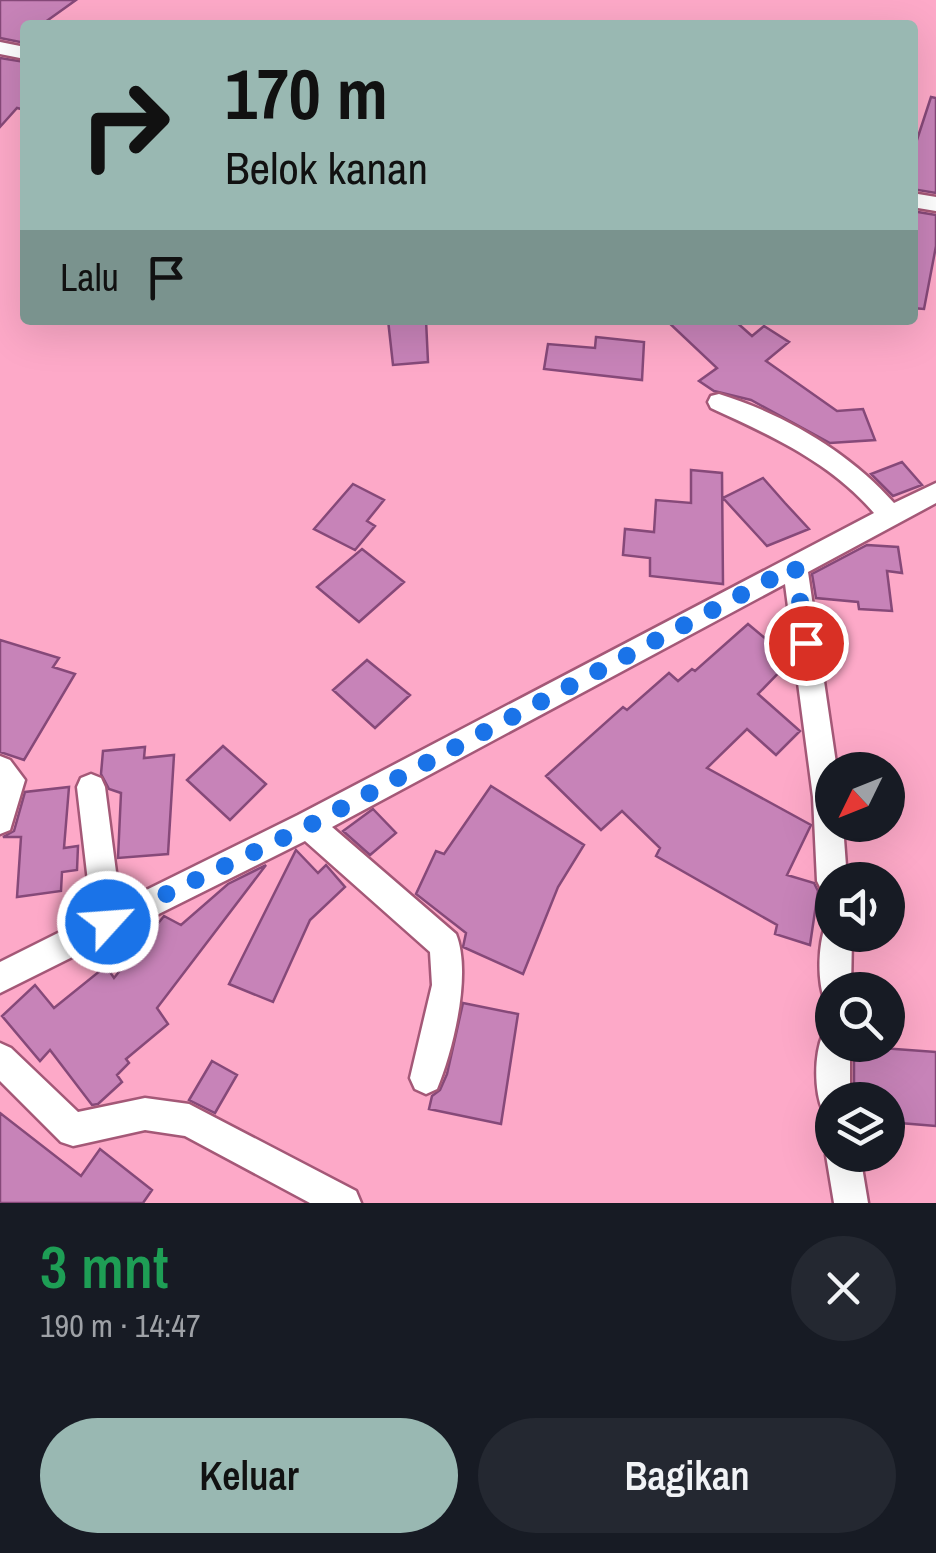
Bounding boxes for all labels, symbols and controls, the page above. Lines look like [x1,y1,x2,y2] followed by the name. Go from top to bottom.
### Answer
[225,47,388,141] text: 170 m
[60,60,190,190] icon: right
[225,137,428,198] text: Belok kanan
[139,250,194,305] icon: arrive
[60,252,119,303] text: Lalu
[764,601,849,686] pin
[779,616,834,671] icon: arrive
[815,752,905,842] north arrow
[815,752,905,1172] map controls
[815,862,905,952] button: sound
[56,870,160,974] position arrow
[815,972,905,1062] button: search
[815,1082,905,1172] button: layers
[40,1226,168,1307] text: 3 mnt
[791,1236,896,1341] button: close
[40,1304,200,1347] text: 190 m · 14:47
[40,1418,458,1533] button: Keluar
[478,1418,896,1533] button: Bagikan

